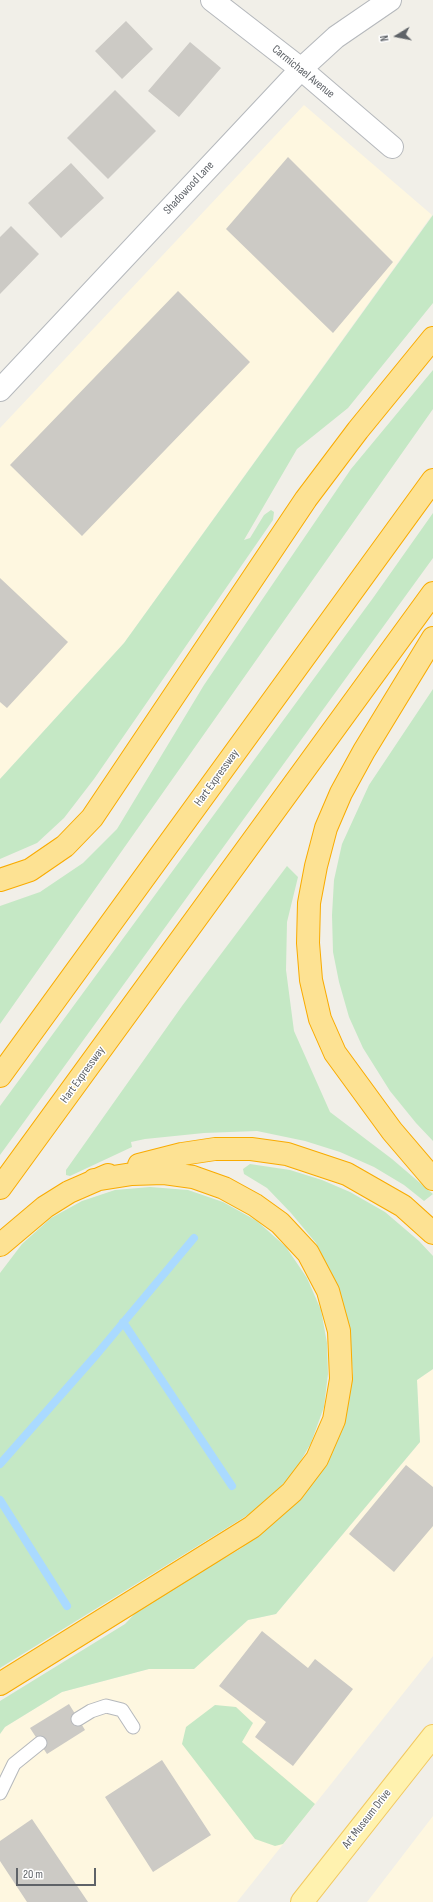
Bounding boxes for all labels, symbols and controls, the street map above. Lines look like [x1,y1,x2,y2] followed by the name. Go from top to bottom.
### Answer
[377,16,417,56] north arrow
[378,34,392,42] text: N
[269,42,337,102] street label: Carmichael Avenue
[161,158,217,218] street label: Shadowood Lane
[192,747,242,809] street label: Hart Expressway
[58,1044,108,1106] street label: Hart Expressway
[339,1786,395,1852] street label: Art Museum Drive
[18,1860,98,1886] scale bar
[23,1867,43,1882] text: 20 m

